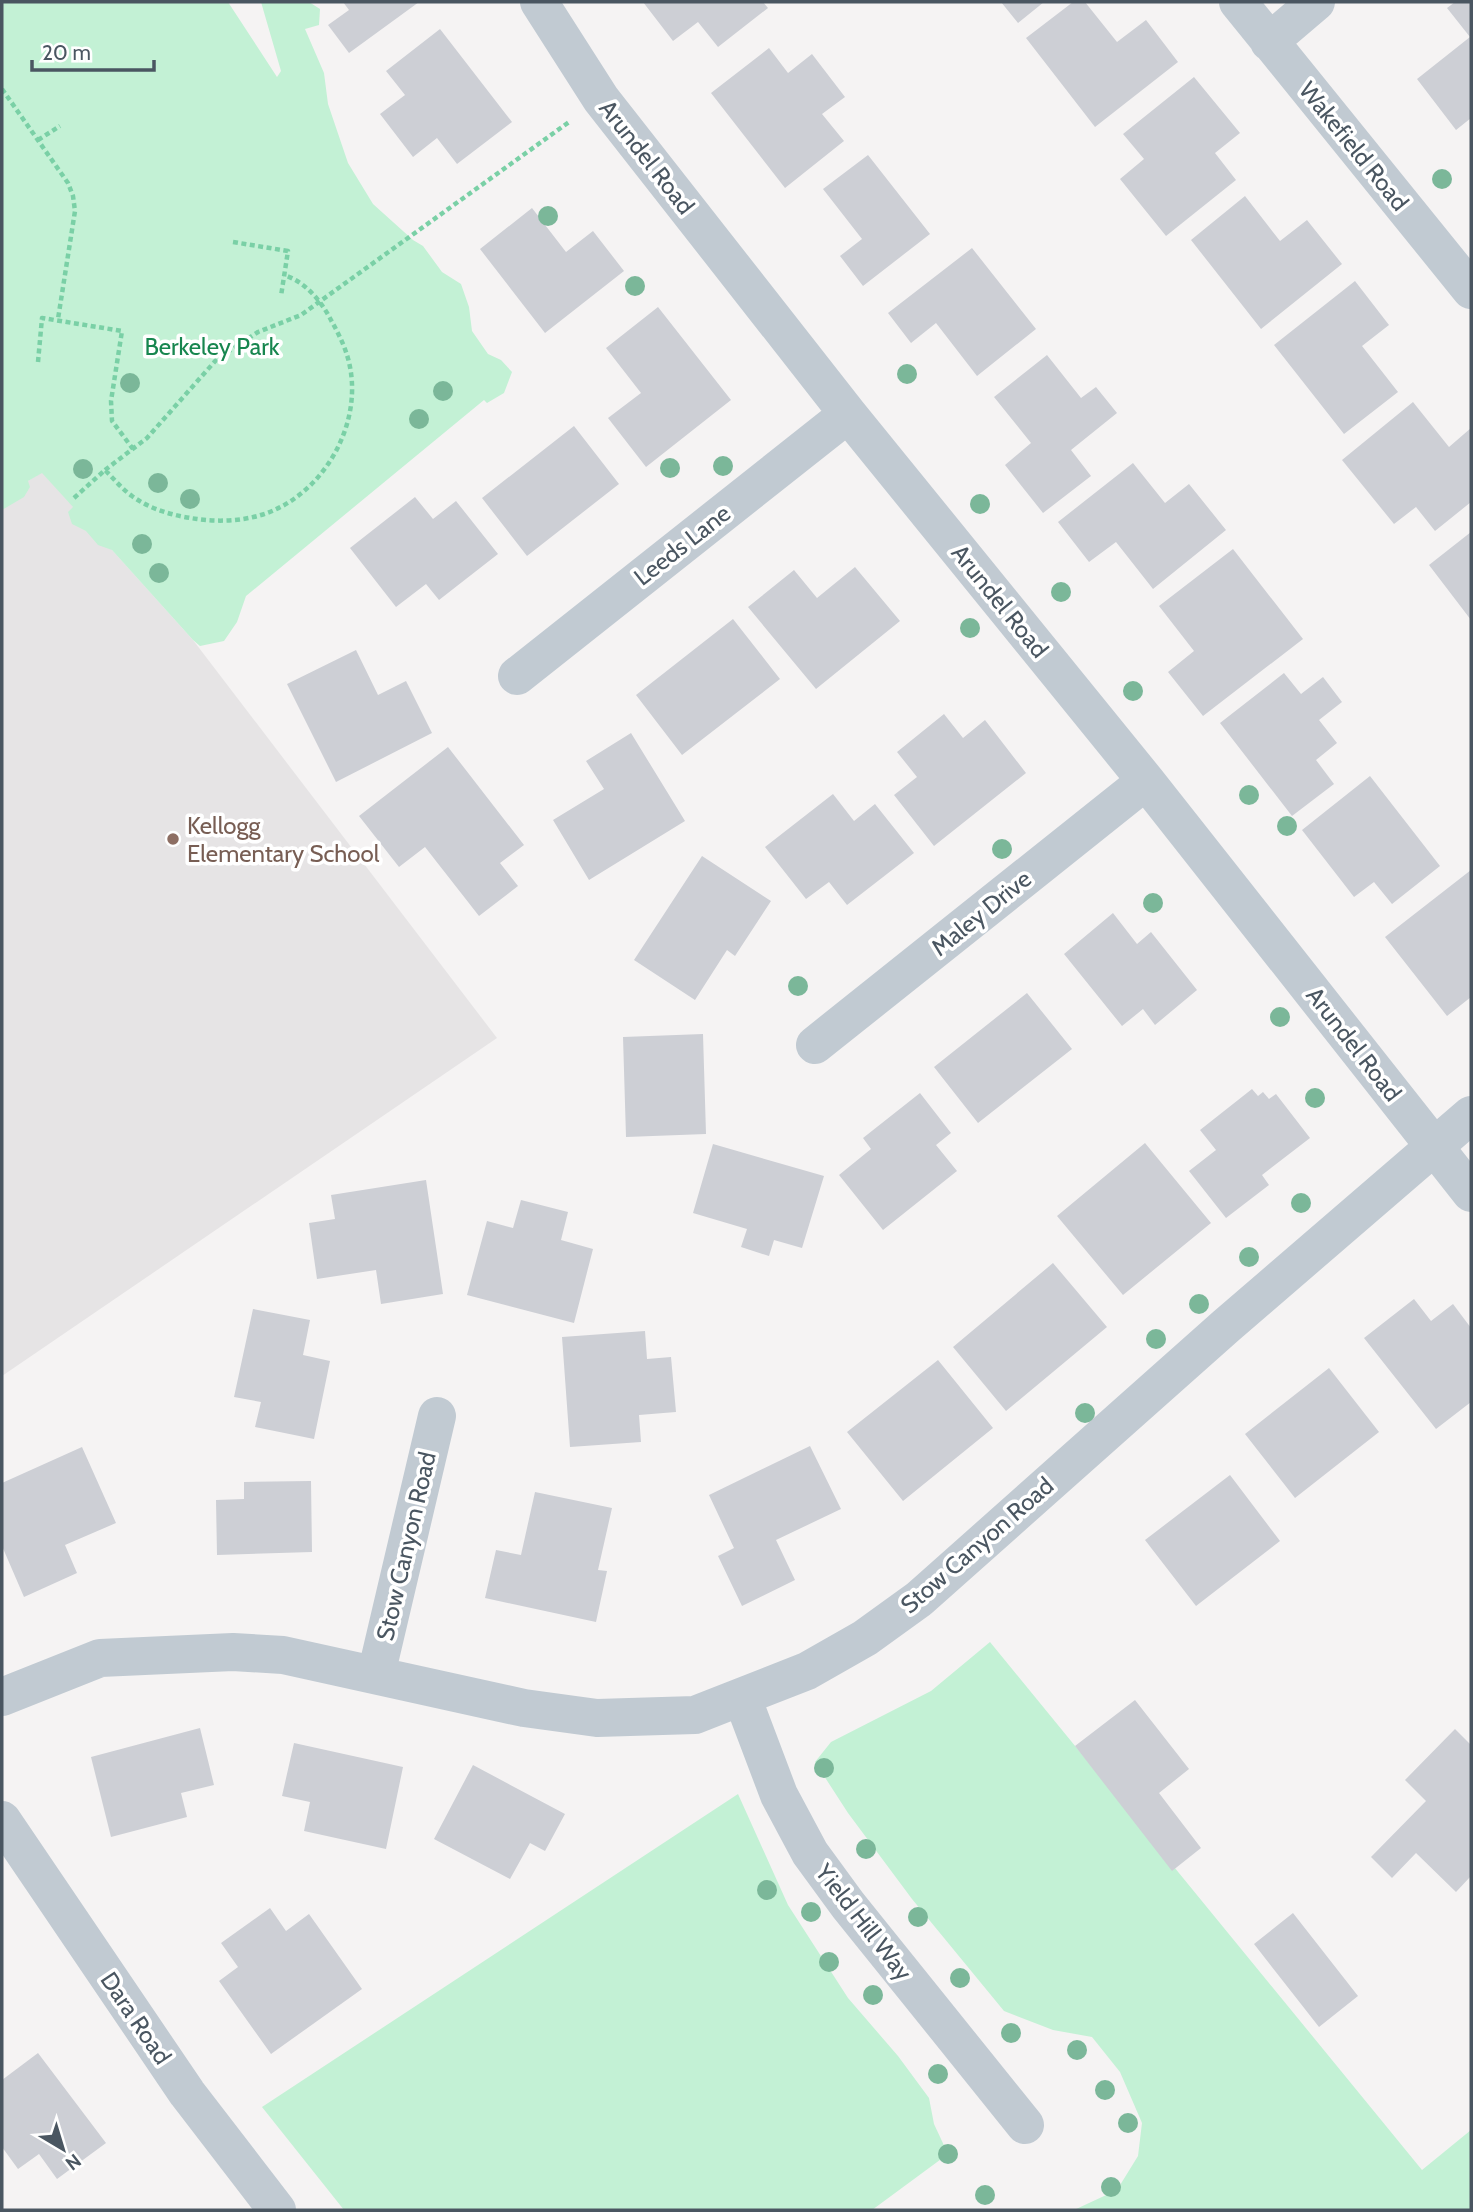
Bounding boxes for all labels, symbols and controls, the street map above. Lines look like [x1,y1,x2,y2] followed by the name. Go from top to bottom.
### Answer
[32,28,154,72] scale bar
[42,40,91,65] text: 20 m
[1293,76,1415,216] street label: Wakefield Road
[593,94,701,220] street label: Arundel Road
[144,332,280,361] park label: Berkeley Park
[628,498,736,592] street label: Leeds Lane
[946,539,1054,663] street label: Arundel Road
[187,811,380,868] place label: Kellogg Elementary School
[165,831,181,847] marker: Kellogg Elementary School
[925,864,1037,962] street label: Maley Drive
[1300,981,1408,1107] street label: Arundel Road
[370,1449,442,1643] street label: Stow Canyon Road
[895,1471,1059,1619] street label: Stow Canyon Road
[809,1857,918,1986] street label: Yield Hill Way
[95,1966,177,2070] street label: Dara Road
[28,2114,98,2184] north arrow
[61,2149,86,2175] text: N

